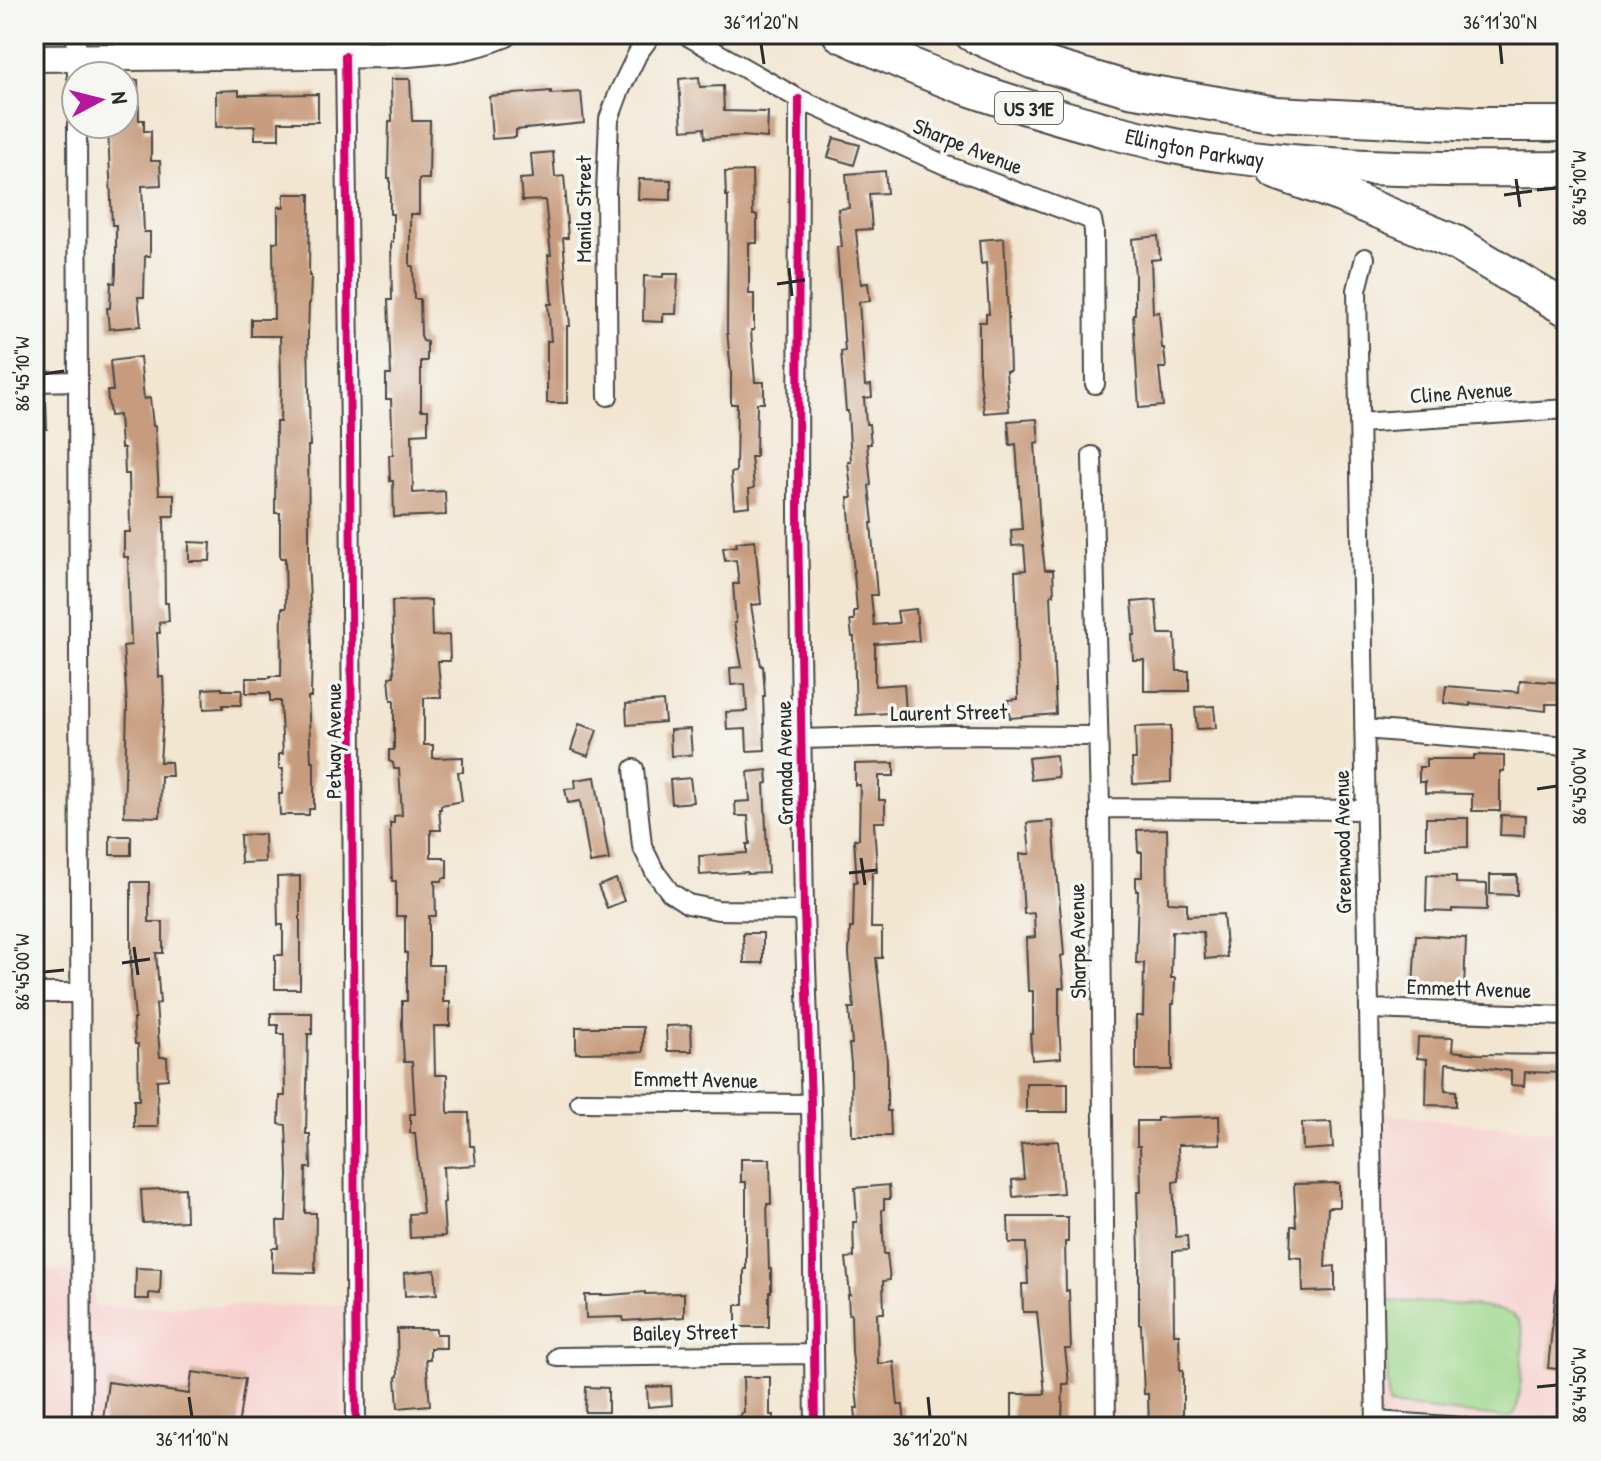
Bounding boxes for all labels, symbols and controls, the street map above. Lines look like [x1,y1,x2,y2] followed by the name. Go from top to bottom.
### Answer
[724,8,798,35] text: 36°11'20"N
[1463,8,1537,35] text: 36°11'30"N
[60,60,140,140] north arrow
[104,90,135,105] text: N
[995,92,1063,124] road number: US 31E
[909,110,1027,182] street label: Sharpe Avenue
[1122,120,1266,174] street label: Ellington Parkway
[1565,150,1592,226] text: 86°45'10"W
[568,155,598,263] street label: Manila Street
[8,336,35,412] text: 86°45'10"W
[1409,373,1513,411] street label: Cline Avenue
[318,683,348,799] street label: Petway Avenue
[890,696,1008,728] street label: Laurent Street
[768,700,800,825] street label: Granada Avenue
[1565,747,1592,824] text: 86°45'00"W
[1326,770,1358,914] street label: Greenwood Avenue
[1061,883,1093,999] street label: Sharpe Avenue
[8,933,35,1010] text: 86°45'00"W
[1406,971,1532,1005] street label: Emmett Avenue
[634,1063,759,1095] street label: Emmett Avenue
[632,1316,738,1348] street label: Bailey Street
[1565,1347,1592,1423] text: 86°44'50"W
[156,1425,228,1452] text: 36°11'10"N
[893,1425,967,1452] text: 36°11'20"N

